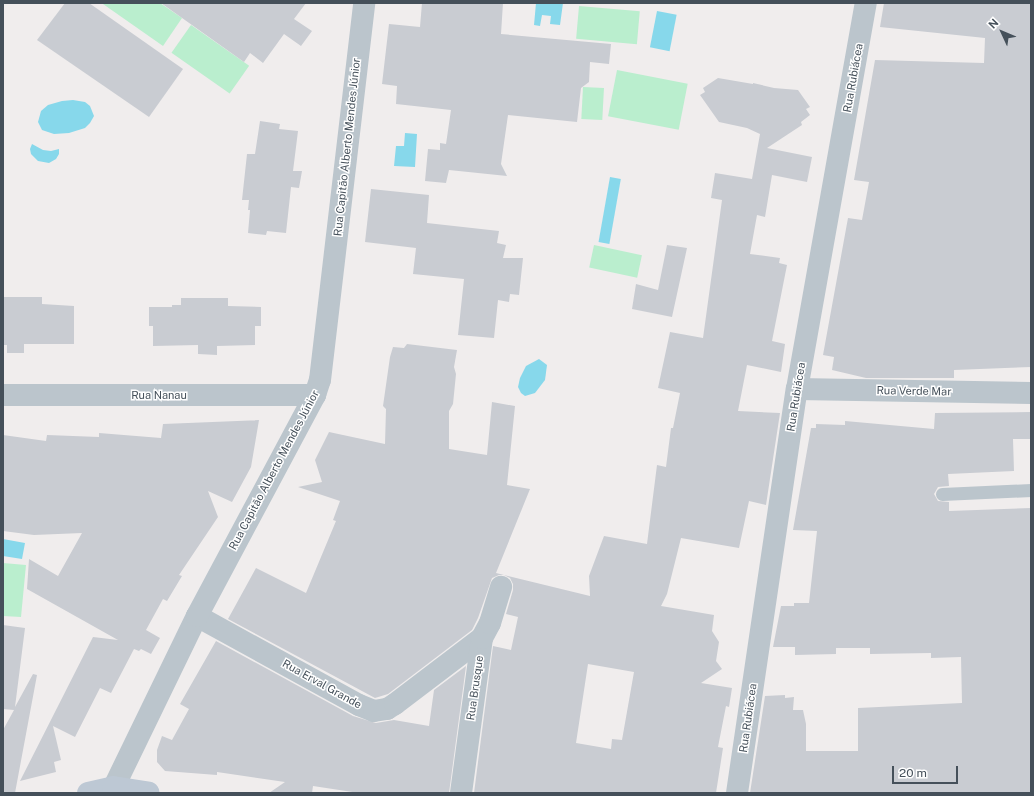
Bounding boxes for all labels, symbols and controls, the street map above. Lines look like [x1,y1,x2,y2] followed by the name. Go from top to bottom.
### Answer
[982,12,1022,52] north arrow
[986,16,1001,31] text: N
[840,42,866,114] street label: Rua Rubiácea
[331,57,363,237] street label: Rua Capitão Alberto Mendes Júnior
[784,361,808,433] street label: Rua Rubiácea
[876,384,952,398] street label: Rua Verde Mar
[131,388,187,402] street label: Rua Nanau
[226,388,322,552] street label: Rua Capitão Alberto Mendes Júnior
[464,655,486,721] street label: Rua Brusque
[280,657,364,711] street label: Rua Erval Grande
[737,682,759,754] street label: Rua Rubiácea
[894,758,960,784] scale bar
[899,766,927,780] text: 20 m

